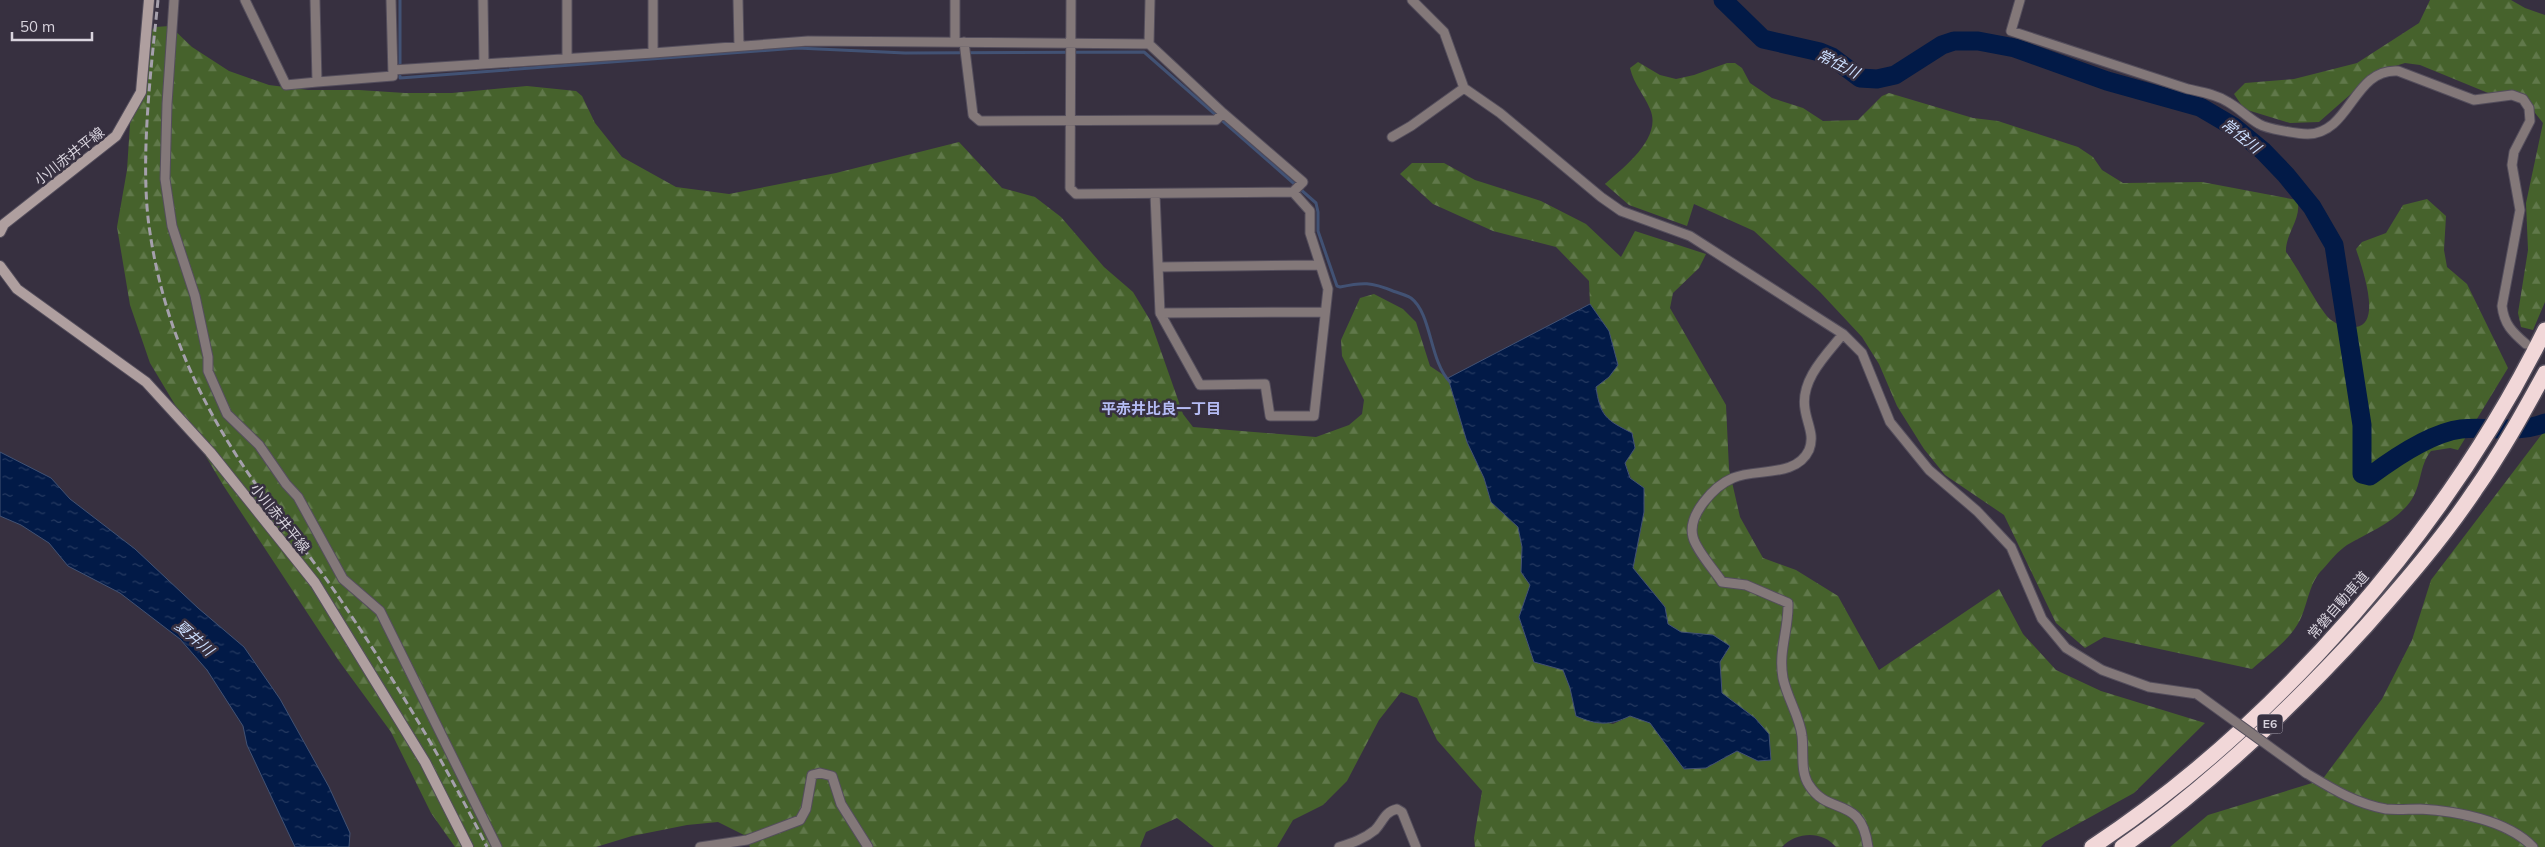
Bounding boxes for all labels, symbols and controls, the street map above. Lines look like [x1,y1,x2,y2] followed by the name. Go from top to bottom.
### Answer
[12,10,92,42] scale bar
[20,17,55,36] text: 50 m
[1814,45,1864,83] water label: 常住川
[2218,114,2266,158] water label: 常住川
[30,123,108,189] street label: 小川赤井平線
[1101,399,1221,418] district label: 平赤井比良一丁目
[247,480,313,556] street label: 小川赤井平線
[2304,567,2372,643] street label: 常磐自動車道
[171,616,219,661] water label: 夏井川
[2258,714,2282,734] road number: E6

